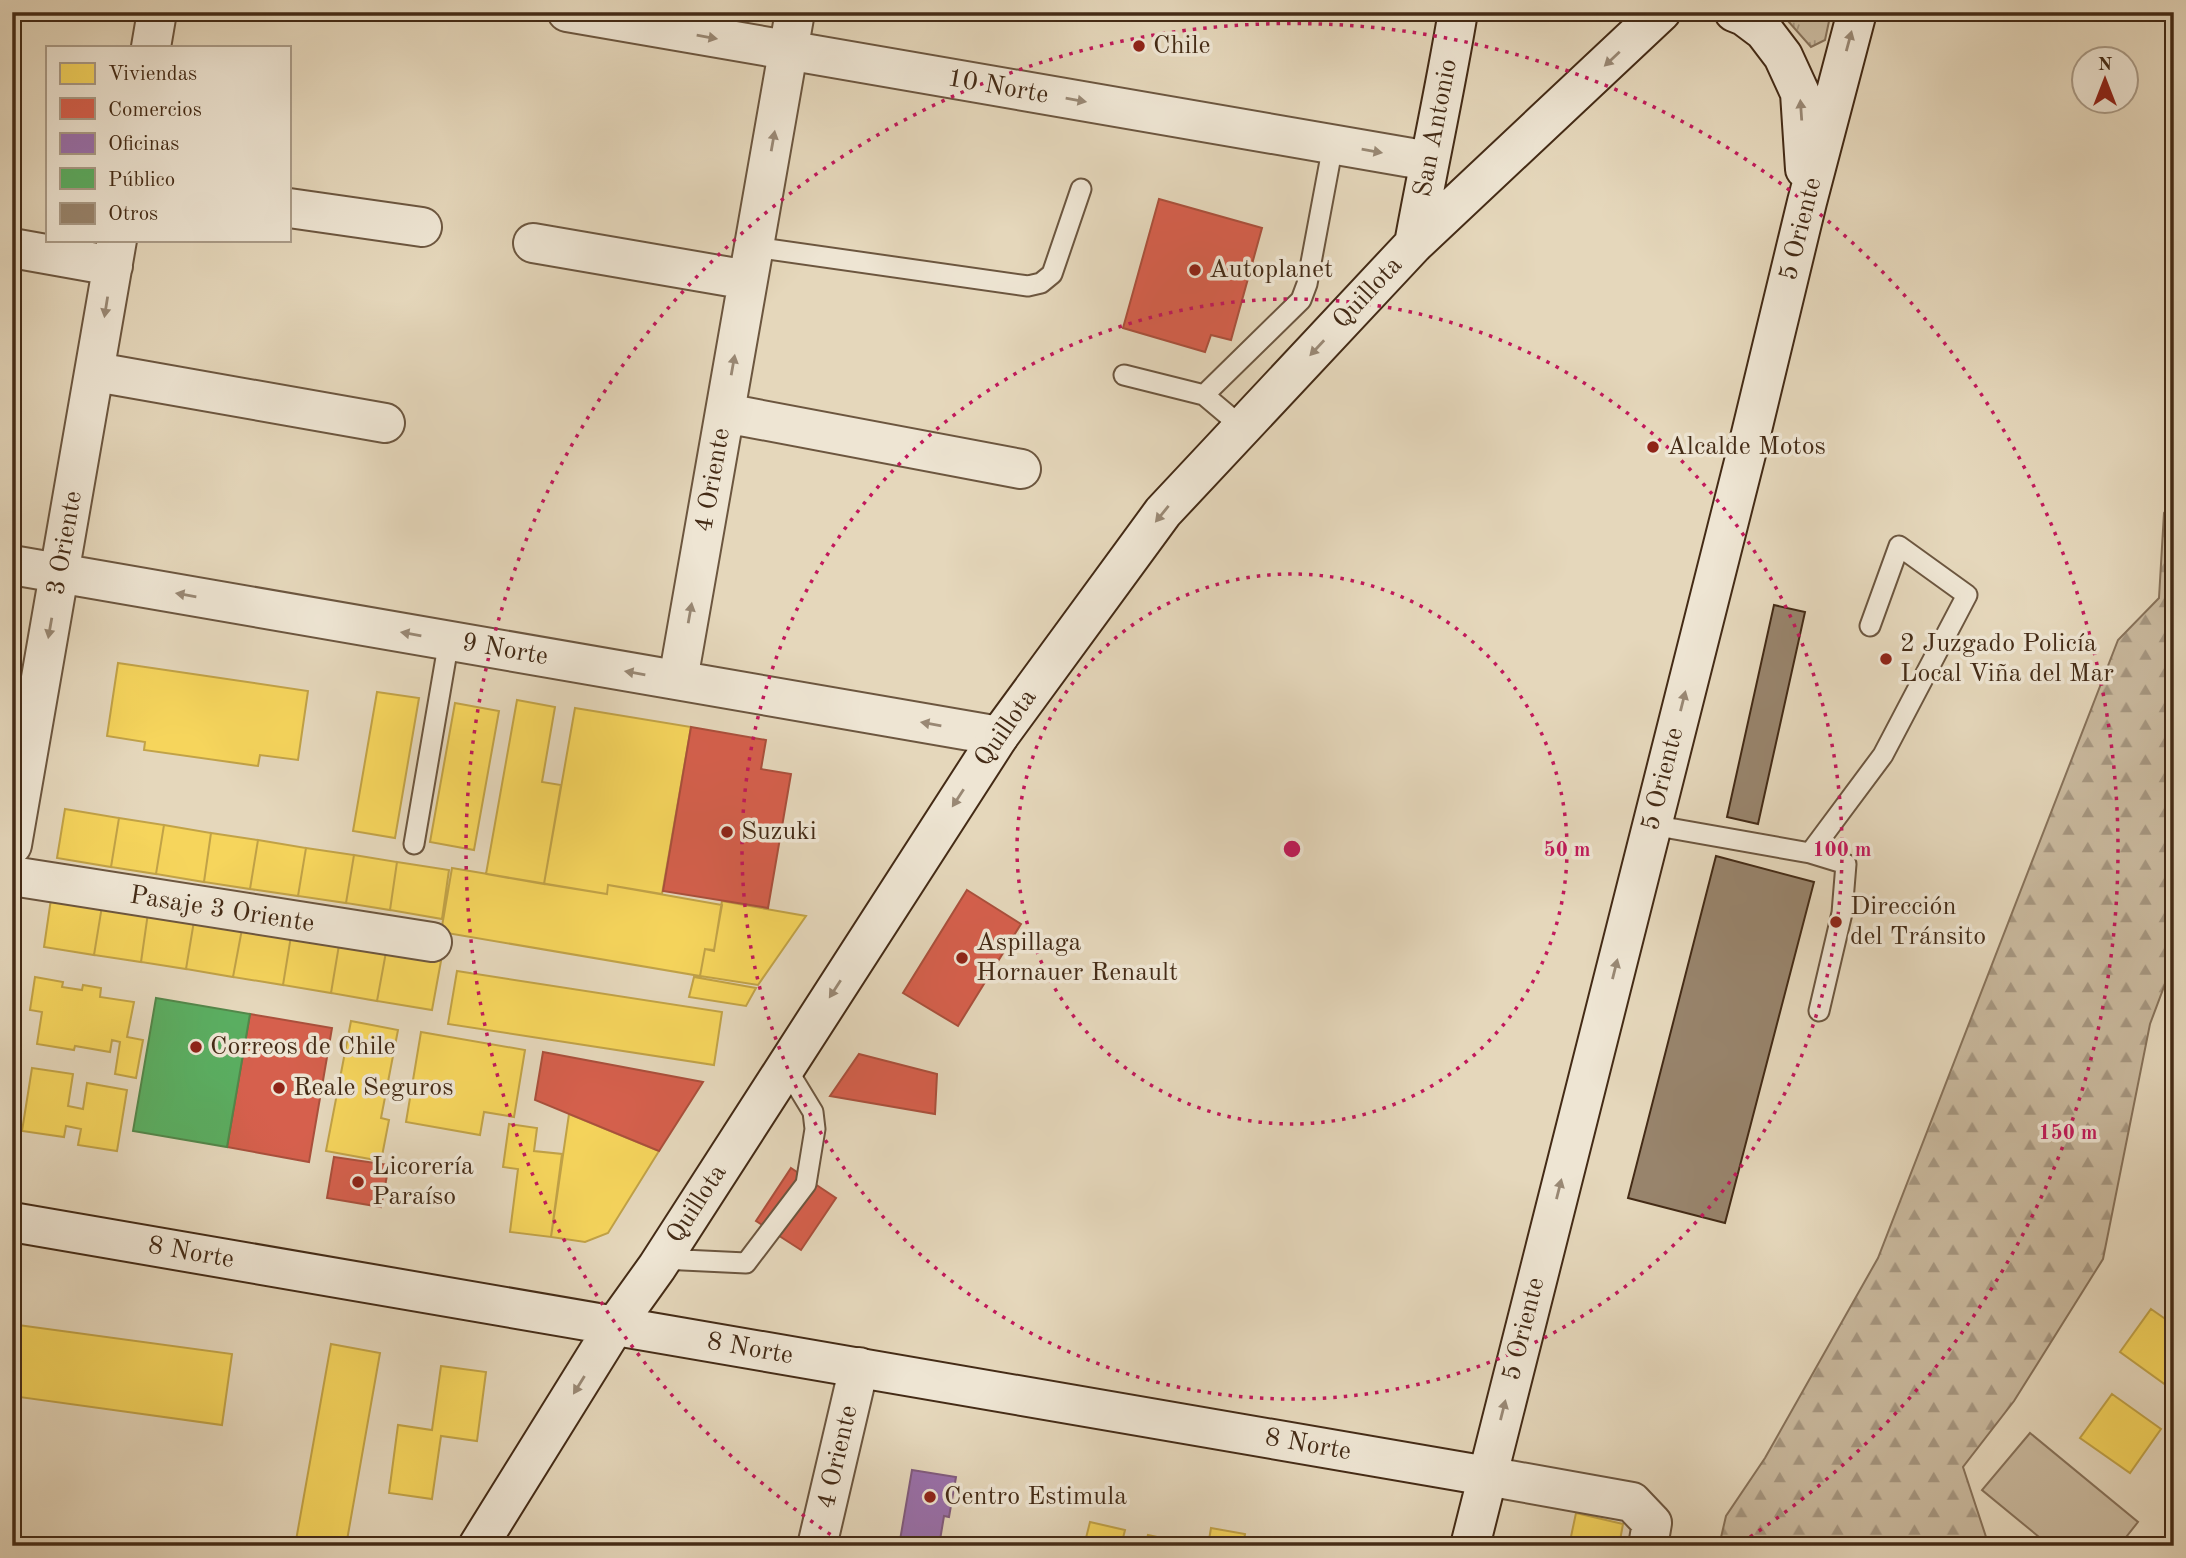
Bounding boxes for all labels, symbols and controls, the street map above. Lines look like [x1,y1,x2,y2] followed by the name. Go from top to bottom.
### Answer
[1844,30,1855,52] one-way arrow
[696,31,718,42] one-way arrow
[1153,33,1211,59] place label: Chile
[1131,38,1147,54] marker: Chile
[46,46,290,242] legend
[2070,46,2140,116] north arrow
[1603,51,1621,67] one-way arrow
[2098,56,2113,75] text: N
[1410,57,1462,199] street label: San Antonio
[108,64,197,85] text: Viviendas
[945,65,1051,109] street label: 10 Norte
[1065,95,1087,106] one-way arrow
[1795,98,1806,120] one-way arrow
[108,100,202,121] text: Comercios
[767,129,778,151] one-way arrow
[108,134,179,155] text: Oficinas
[1361,146,1383,157] one-way arrow
[108,170,175,191] text: Público
[1776,175,1826,283] street label: 5 Oriente
[108,204,158,225] text: Otros
[1328,252,1408,334] street label: Quillota
[1209,257,1333,283] place label: Autoplanet
[1187,262,1203,278] marker: Autoplanet
[100,296,111,318] one-way arrow
[1310,339,1326,356] one-way arrow
[728,354,739,376] one-way arrow
[691,426,735,534] street label: 4 Oriente
[1667,434,1826,460] place label: Alcalde Motos
[1645,439,1661,455] marker: Alcalde Motos
[43,489,87,597] street label: 3 Oriente
[1154,505,1170,523] one-way arrow
[175,589,197,600] one-way arrow
[685,602,696,624] one-way arrow
[44,617,55,639] one-way arrow
[400,628,422,639] one-way arrow
[460,630,550,670] street label: 9 Norte
[1900,631,2114,687] place label: 2 Juzgado Policía Local Viña del Mar
[1878,651,1894,667] marker: 2 Juzgado Policía Local Viña del Mar
[624,667,646,678] one-way arrow
[970,684,1042,771] street label: Quillota
[1678,690,1689,712] one-way arrow
[920,718,942,729] one-way arrow
[1638,725,1688,833] street label: 5 Oriente
[952,789,965,808] one-way arrow
[741,819,817,845] place label: Suzuki
[719,824,735,840] marker: Suzuki
[1280,837,1304,861] centre of rings
[1543,840,1591,861] text: 50 m
[1812,840,1872,861] text: 100 m
[128,883,316,937] street label: Pasaje 3 Oriente
[1850,894,1986,950] place label: Dirección del Tránsito
[1828,914,1844,930] marker: Dirección del Tránsito
[976,930,1178,986] place label: Aspillaga Hornauer Renault
[954,950,970,966] marker: Aspillaga Hornauer Renault
[1610,958,1621,980] one-way arrow
[829,980,842,999] one-way arrow
[210,1034,395,1060] place label: Correos de Chile
[188,1039,204,1055] marker: Correos de Chile
[293,1075,454,1101] place label: Reale Seguros
[271,1080,287,1096] marker: Reale Seguros
[2038,1123,2098,1144] text: 150 m
[372,1154,474,1210] place label: Licorería Paraíso
[662,1160,732,1248] street label: Quillota
[350,1174,366,1190] marker: Licorería Paraíso
[1554,1178,1565,1200] one-way arrow
[146,1233,236,1273] street label: 8 Norte
[1499,1275,1549,1383] street label: 5 Oriente
[705,1329,795,1369] street label: 8 Norte
[573,1375,586,1395] one-way arrow
[1498,1399,1509,1421] one-way arrow
[813,1403,863,1511] street label: 4 Oriente
[1263,1425,1353,1465] street label: 8 Norte
[944,1484,1127,1510] place label: Centro Estimula
[922,1489,938,1505] marker: Centro Estimula

